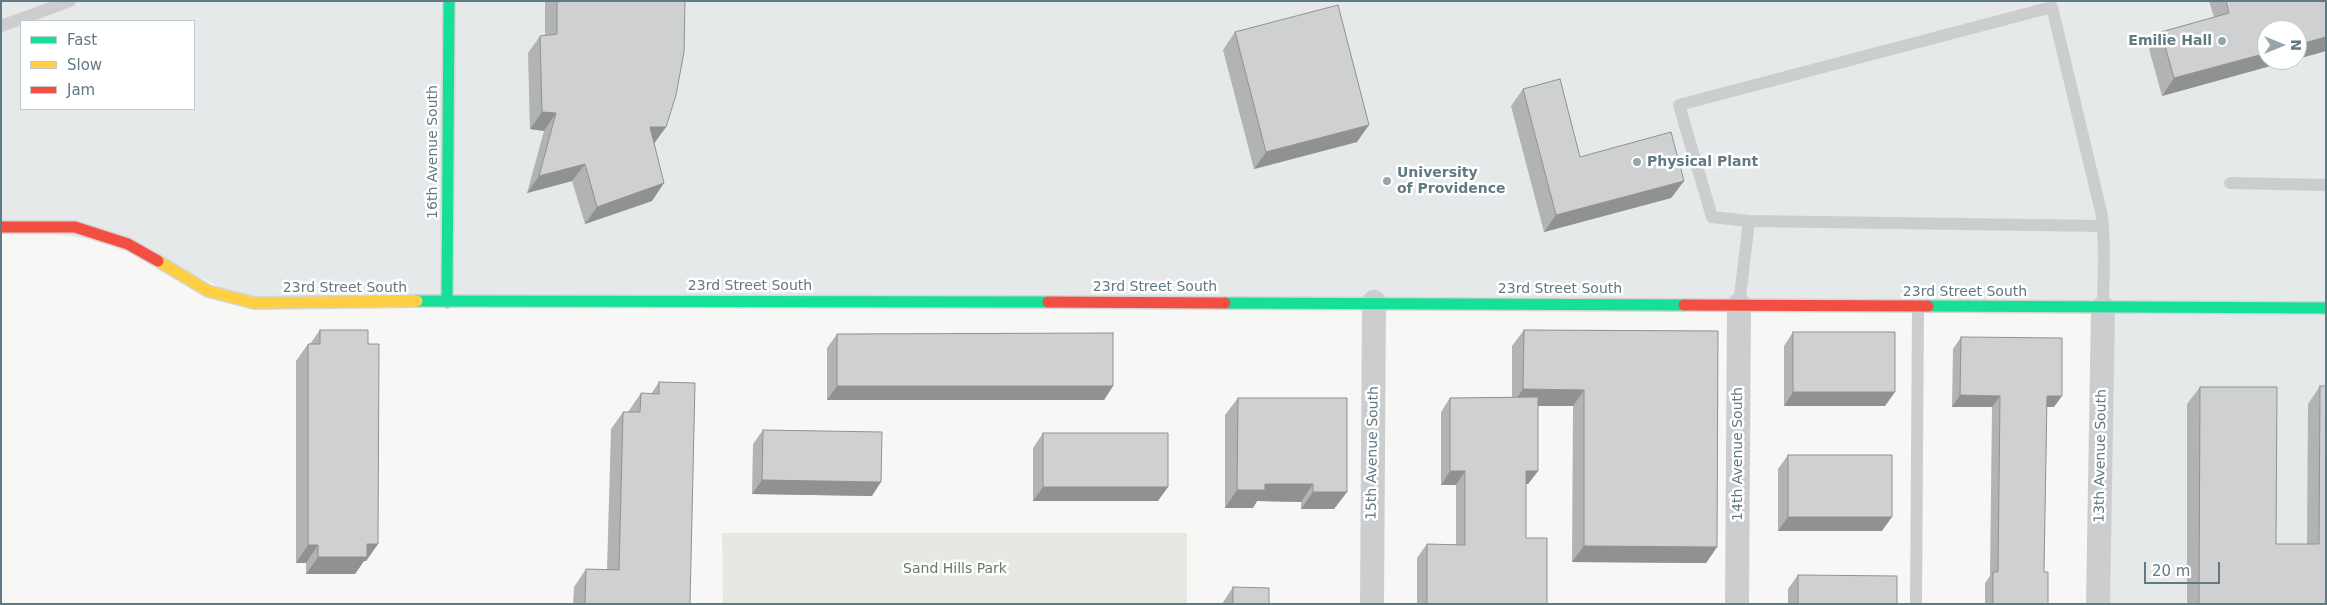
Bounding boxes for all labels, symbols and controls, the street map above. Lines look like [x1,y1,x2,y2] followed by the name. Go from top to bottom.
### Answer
[20,20,195,110] legend
[2257,20,2307,70] north arrow
[67,31,97,49] text: Fast
[2128,33,2212,49] place label: Emilie Hall
[2216,35,2228,47] marker: Emilie Hall
[2288,39,2304,51] text: N
[67,56,102,74] text: Slow
[67,81,95,99] text: Jam
[425,85,441,219] street label: 16th Avenue South
[1647,154,1758,170] place label: Physical Plant
[1631,156,1643,168] marker: Physical Plant
[1397,165,1506,198] place label: University of Providence
[1381,175,1393,187] marker: University of Providence
[688,278,812,294] street label: 23rd Street South
[1093,279,1217,295] street label: 23rd Street South
[283,280,407,296] street label: 23rd Street South
[1498,281,1622,297] street label: 23rd Street South
[1903,284,2027,300] street label: 23rd Street South
[1363,386,1383,520] street label: 15th Avenue South
[1730,387,1746,521] street label: 14th Avenue South
[2091,389,2111,523] street label: 13th Avenue South
[2147,552,2223,584] scale bar
[903,561,1007,577] park label: Sand Hills Park
[2152,562,2190,580] text: 20 m

